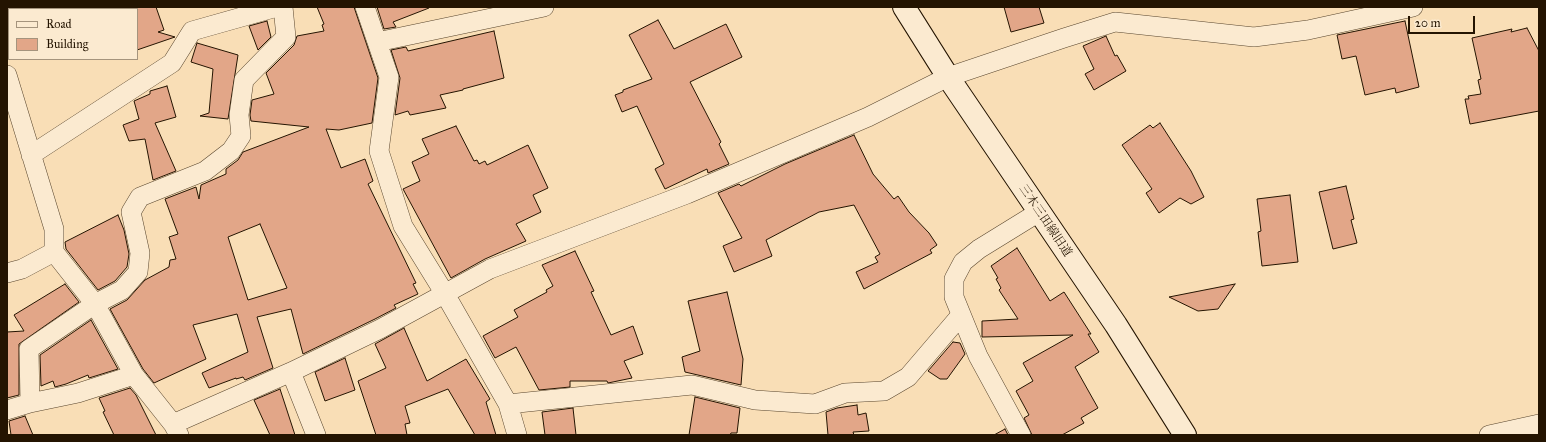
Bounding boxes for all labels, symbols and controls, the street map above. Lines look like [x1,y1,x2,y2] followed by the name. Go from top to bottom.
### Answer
[8,8,138,60] legend
[1410,8,1477,34] scale bar
[1415,16,1441,30] text: 20 m
[46,17,72,31] text: Road
[46,37,88,51] text: Building
[1016,182,1074,260] street label: 三木三田線旧道

